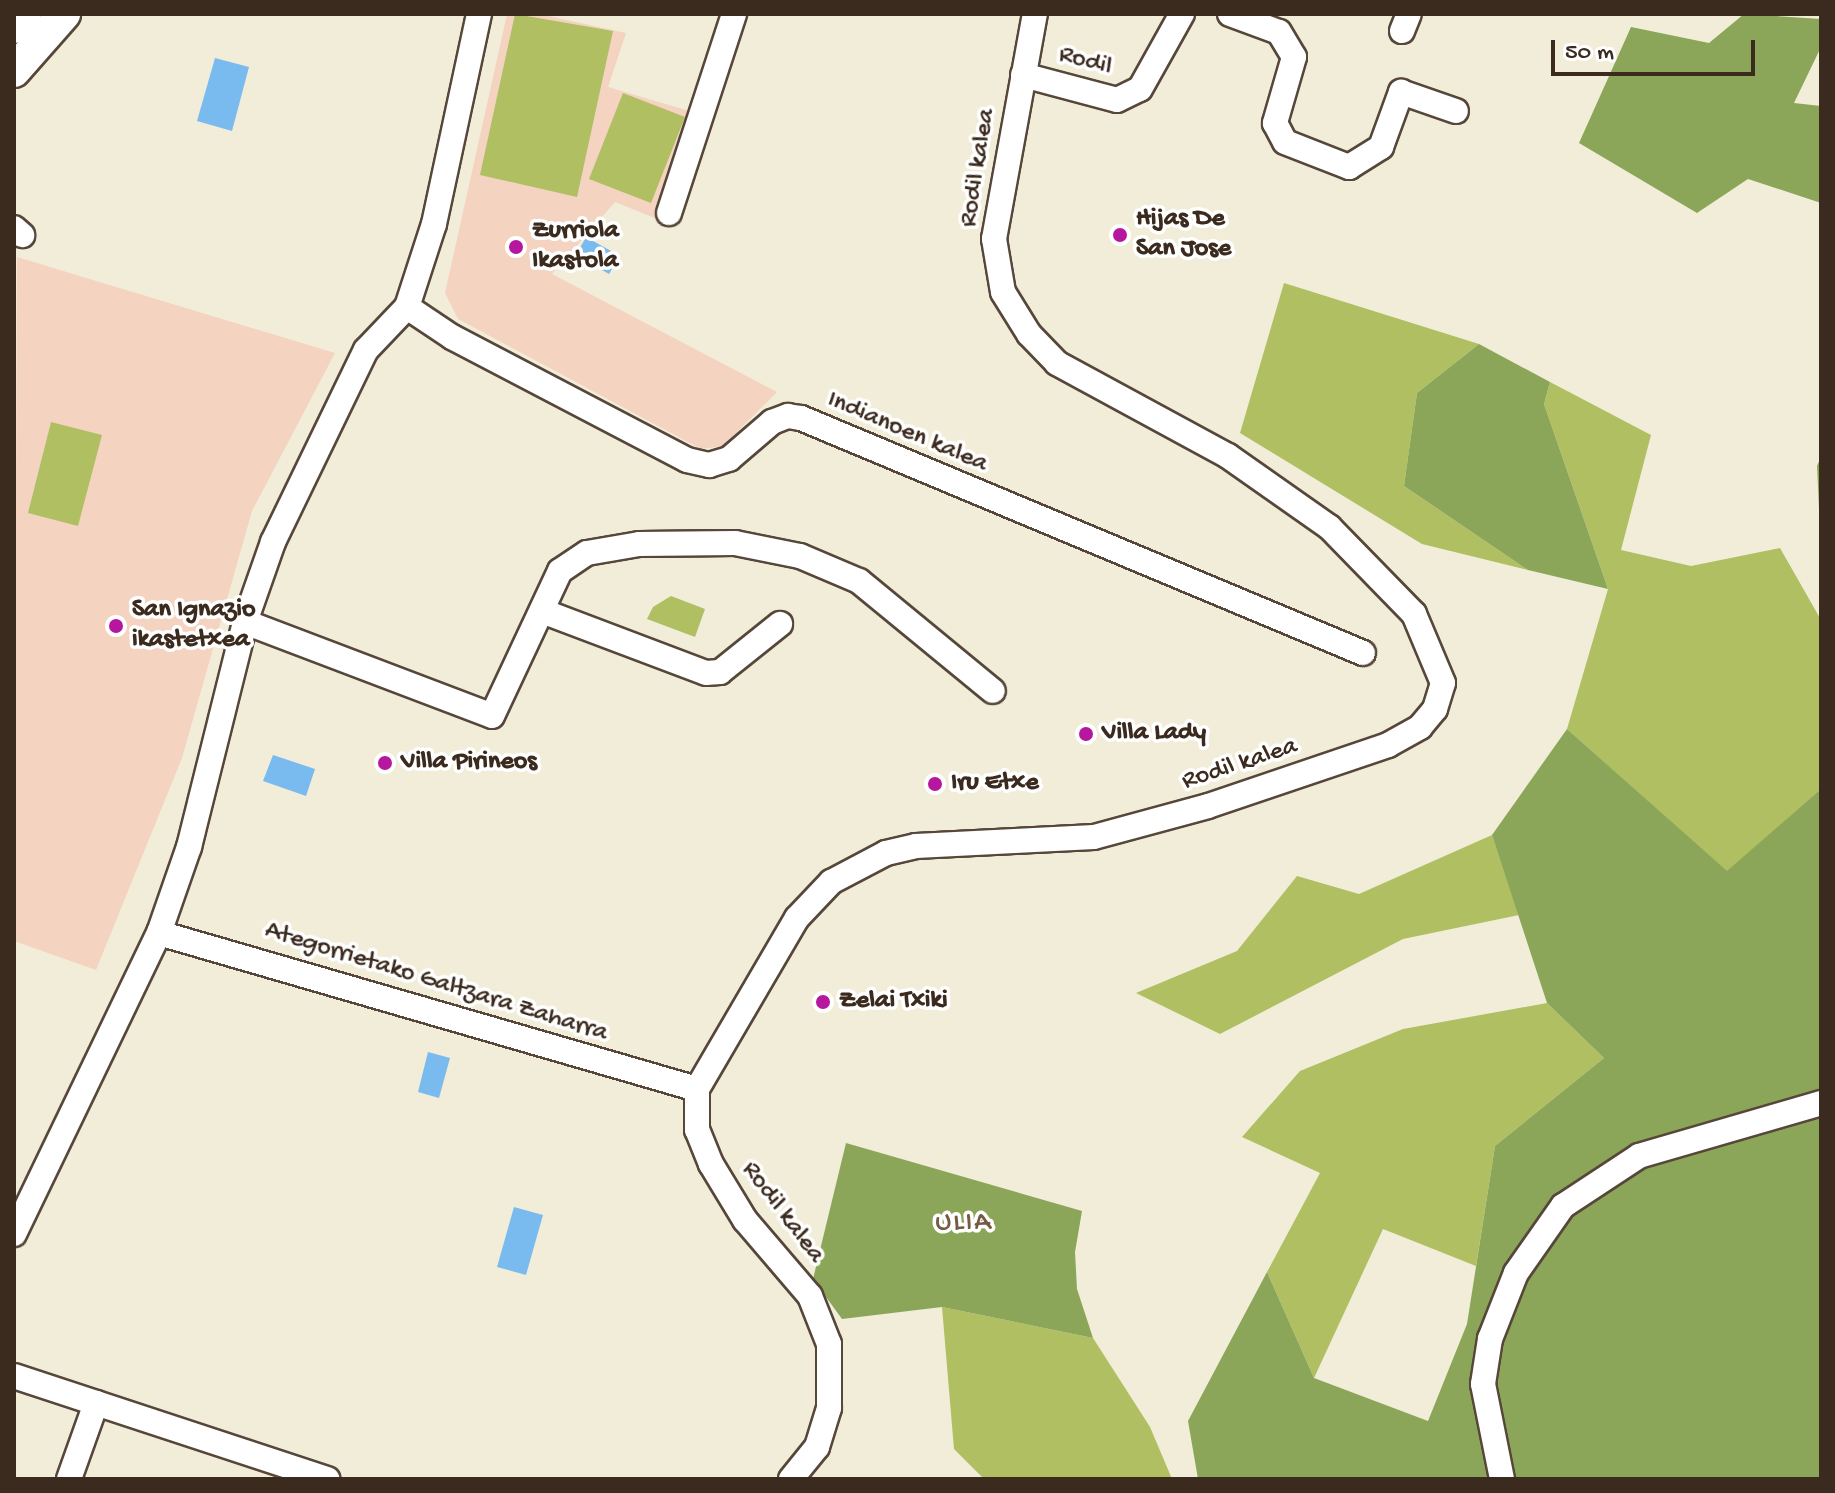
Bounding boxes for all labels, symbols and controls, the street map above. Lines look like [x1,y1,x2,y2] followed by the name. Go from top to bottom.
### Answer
[1555,24,1759,74] scale bar
[1565,39,1614,68] text: 50 m
[1055,40,1115,84] street label: Rodil
[954,107,1004,229] street label: Rodil kalea
[1136,204,1231,266] place label: Hijas De San Jose
[532,216,619,278] place label: Zurriola Ikastola
[1111,226,1129,244] marker: Hijas De San Jose
[507,238,525,256] marker: Zurriola Ikastola
[822,385,992,481] street label: Indianoen kalea
[132,595,255,656] place label: San Ignazio ikastetxea
[107,617,125,635] marker: San Ignazio ikastetxea
[1102,718,1206,750] place label: Villa Lady
[1077,725,1095,743] marker: Villa Lady
[1178,732,1302,798] street label: Rodil kalea
[401,747,537,779] place label: Villa Pirineos
[376,754,394,772] marker: Villa Pirineos
[951,768,1039,800] place label: Iru Etxe
[926,775,944,793] marker: Iru Etxe
[261,916,611,1050] street label: Ategorrietako Galtzara Zaharra
[839,986,948,1018] place label: Zelai Txiki
[814,993,832,1011] marker: Zelai Txiki
[734,1156,830,1270] street label: Rodil kalea
[935,1207,993,1241] district label: ULIA

